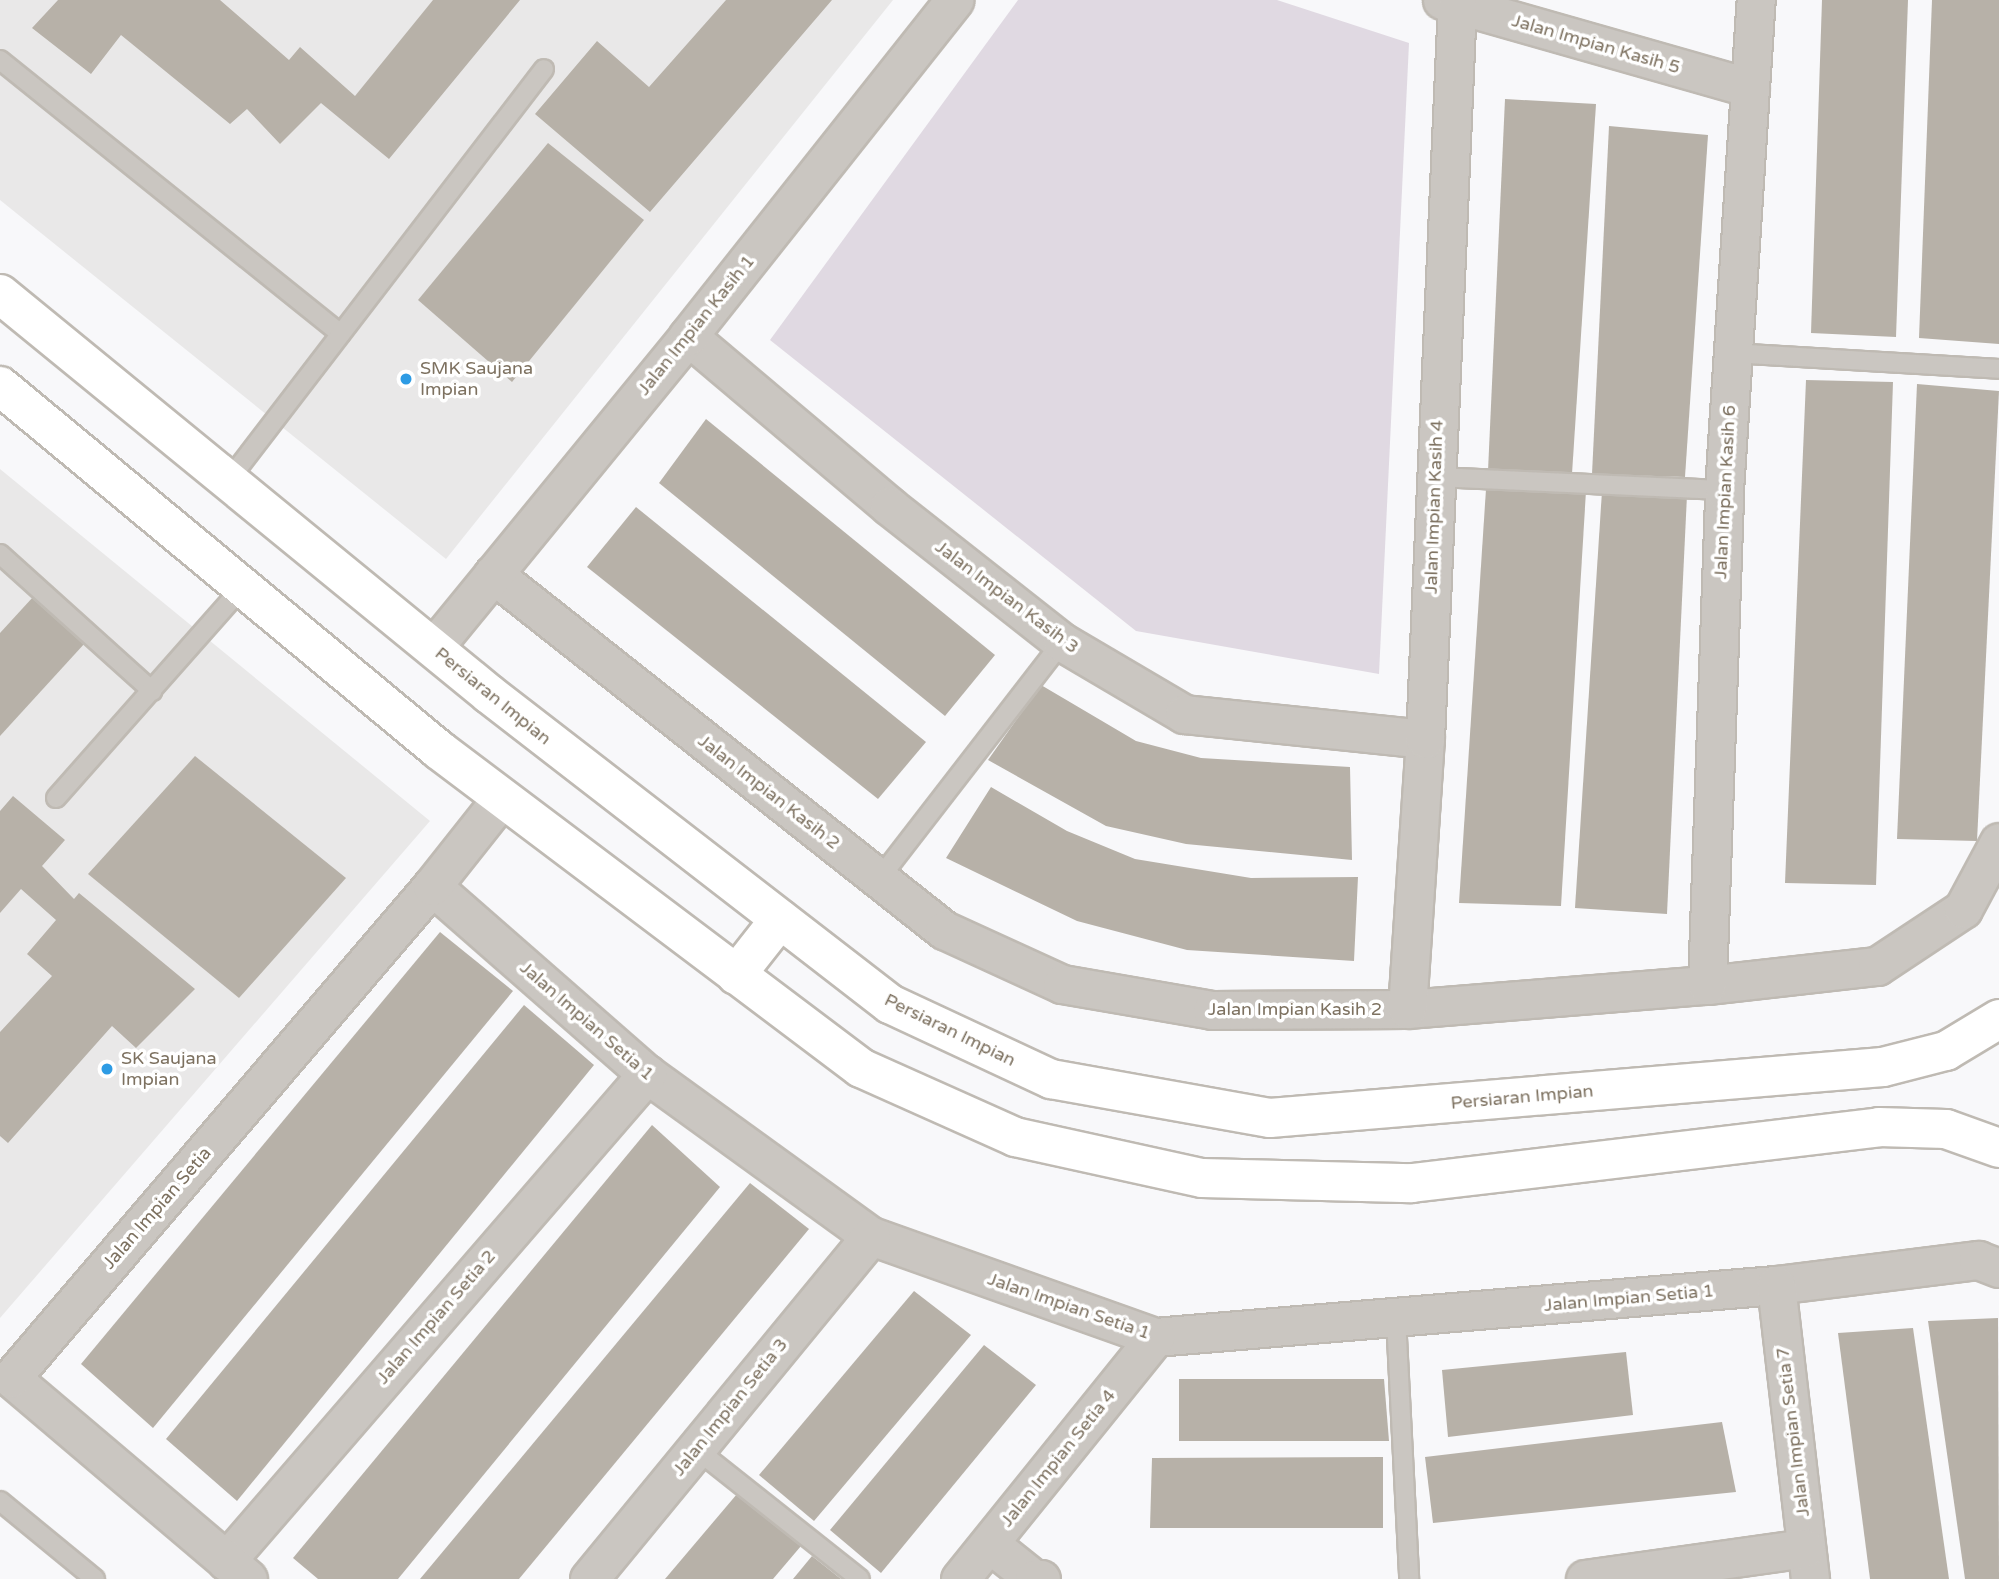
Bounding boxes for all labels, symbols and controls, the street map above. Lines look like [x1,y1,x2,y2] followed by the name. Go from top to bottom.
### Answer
[1509,10,1683,78] street label: Jalan Impian Kasih 5
[633,251,759,399] street label: Jalan Impian Kasih 1
[420,358,533,400] place label: SMK Saujana Impian
[398,371,414,387] marker: SMK Saujana Impian
[1710,405,1740,579] street label: Jalan Impian Kasih 6
[1420,420,1448,594] street label: Jalan Impian Kasih 4
[931,536,1083,658] street label: Jalan Impian Kasih 3
[431,643,555,749] street label: Persiaran Impian
[694,730,844,854] street label: Jalan Impian Kasih 2
[516,957,658,1085] street label: Jalan Impian Setia 1
[881,989,1019,1071] street label: Persiaran Impian
[1208,998,1382,1020] street label: Jalan Impian Kasih 2
[121,1048,217,1090] place label: SK Saujana Impian
[99,1061,115,1077] marker: SK Saujana Impian
[1450,1080,1594,1114] street label: Persiaran Impian
[98,1143,216,1273] street label: Jalan Impian Setia
[372,1246,500,1388] street label: Jalan Impian Setia 2
[985,1268,1153,1344] street label: Jalan Impian Setia 1
[1543,1280,1715,1316] street label: Jalan Impian Setia 1
[668,1334,792,1480] street label: Jalan Impian Setia 3
[1772,1346,1814,1518] street label: Jalan Impian Setia 7
[996,1385,1120,1531] street label: Jalan Impian Setia 4

